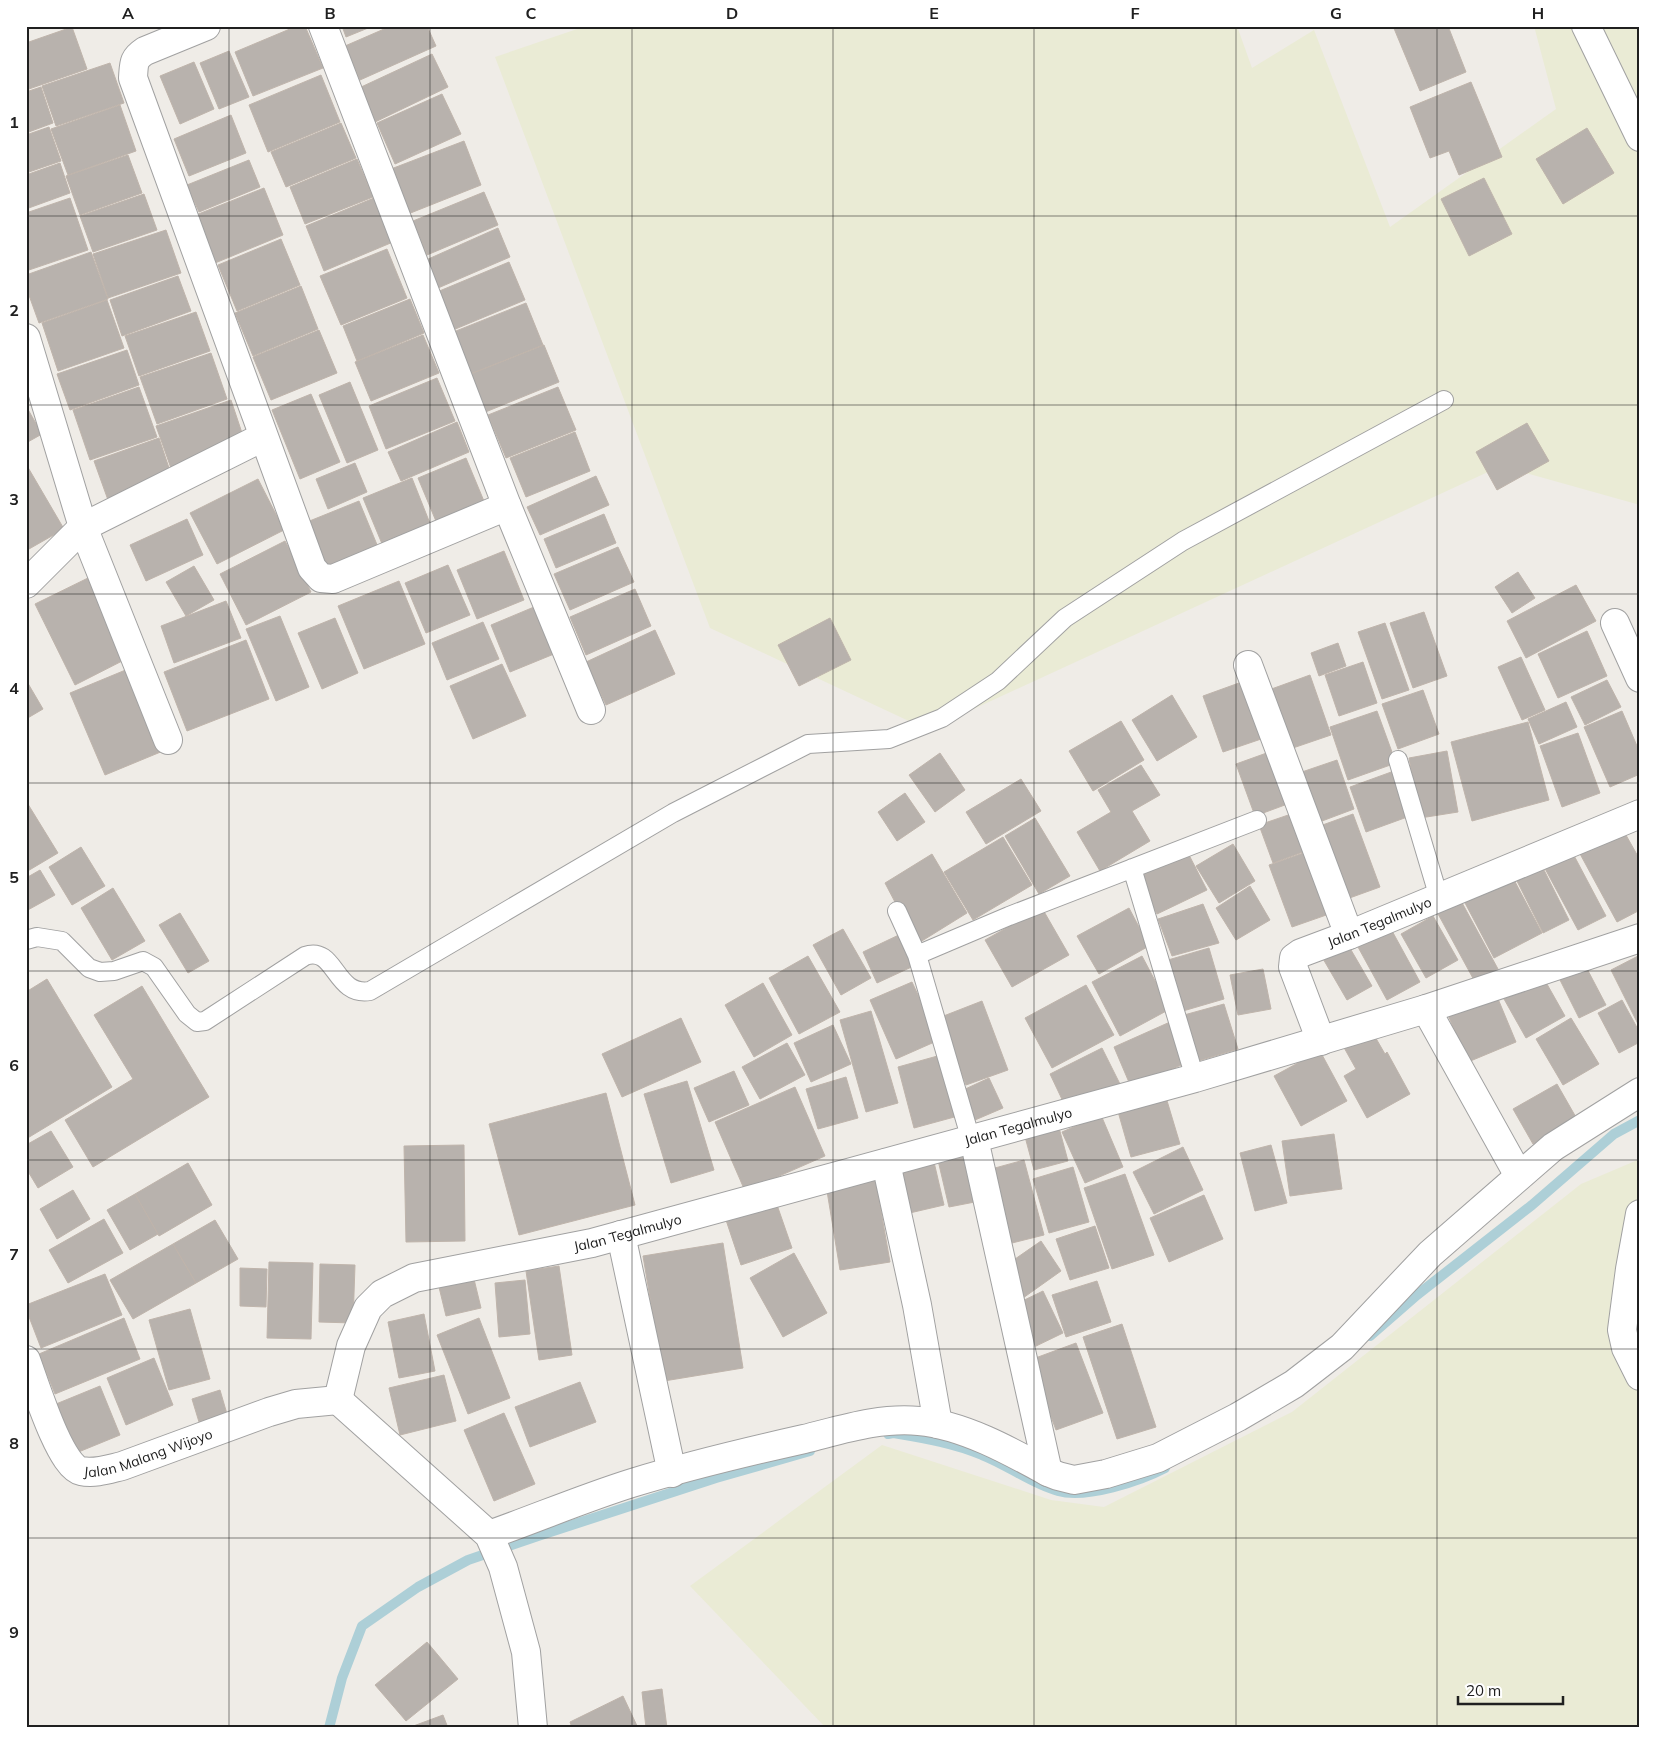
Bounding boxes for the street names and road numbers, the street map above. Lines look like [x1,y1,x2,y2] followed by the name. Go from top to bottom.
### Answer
[1325,893,1434,951] street label: Jalan Tegalmulyo
[962,1103,1074,1150] street label: Jalan Tegalmulyo
[572,1210,683,1255] street label: Jalan Tegalmulyo
[83,1425,215,1481] street label: Jalan Malang Wijoyo

